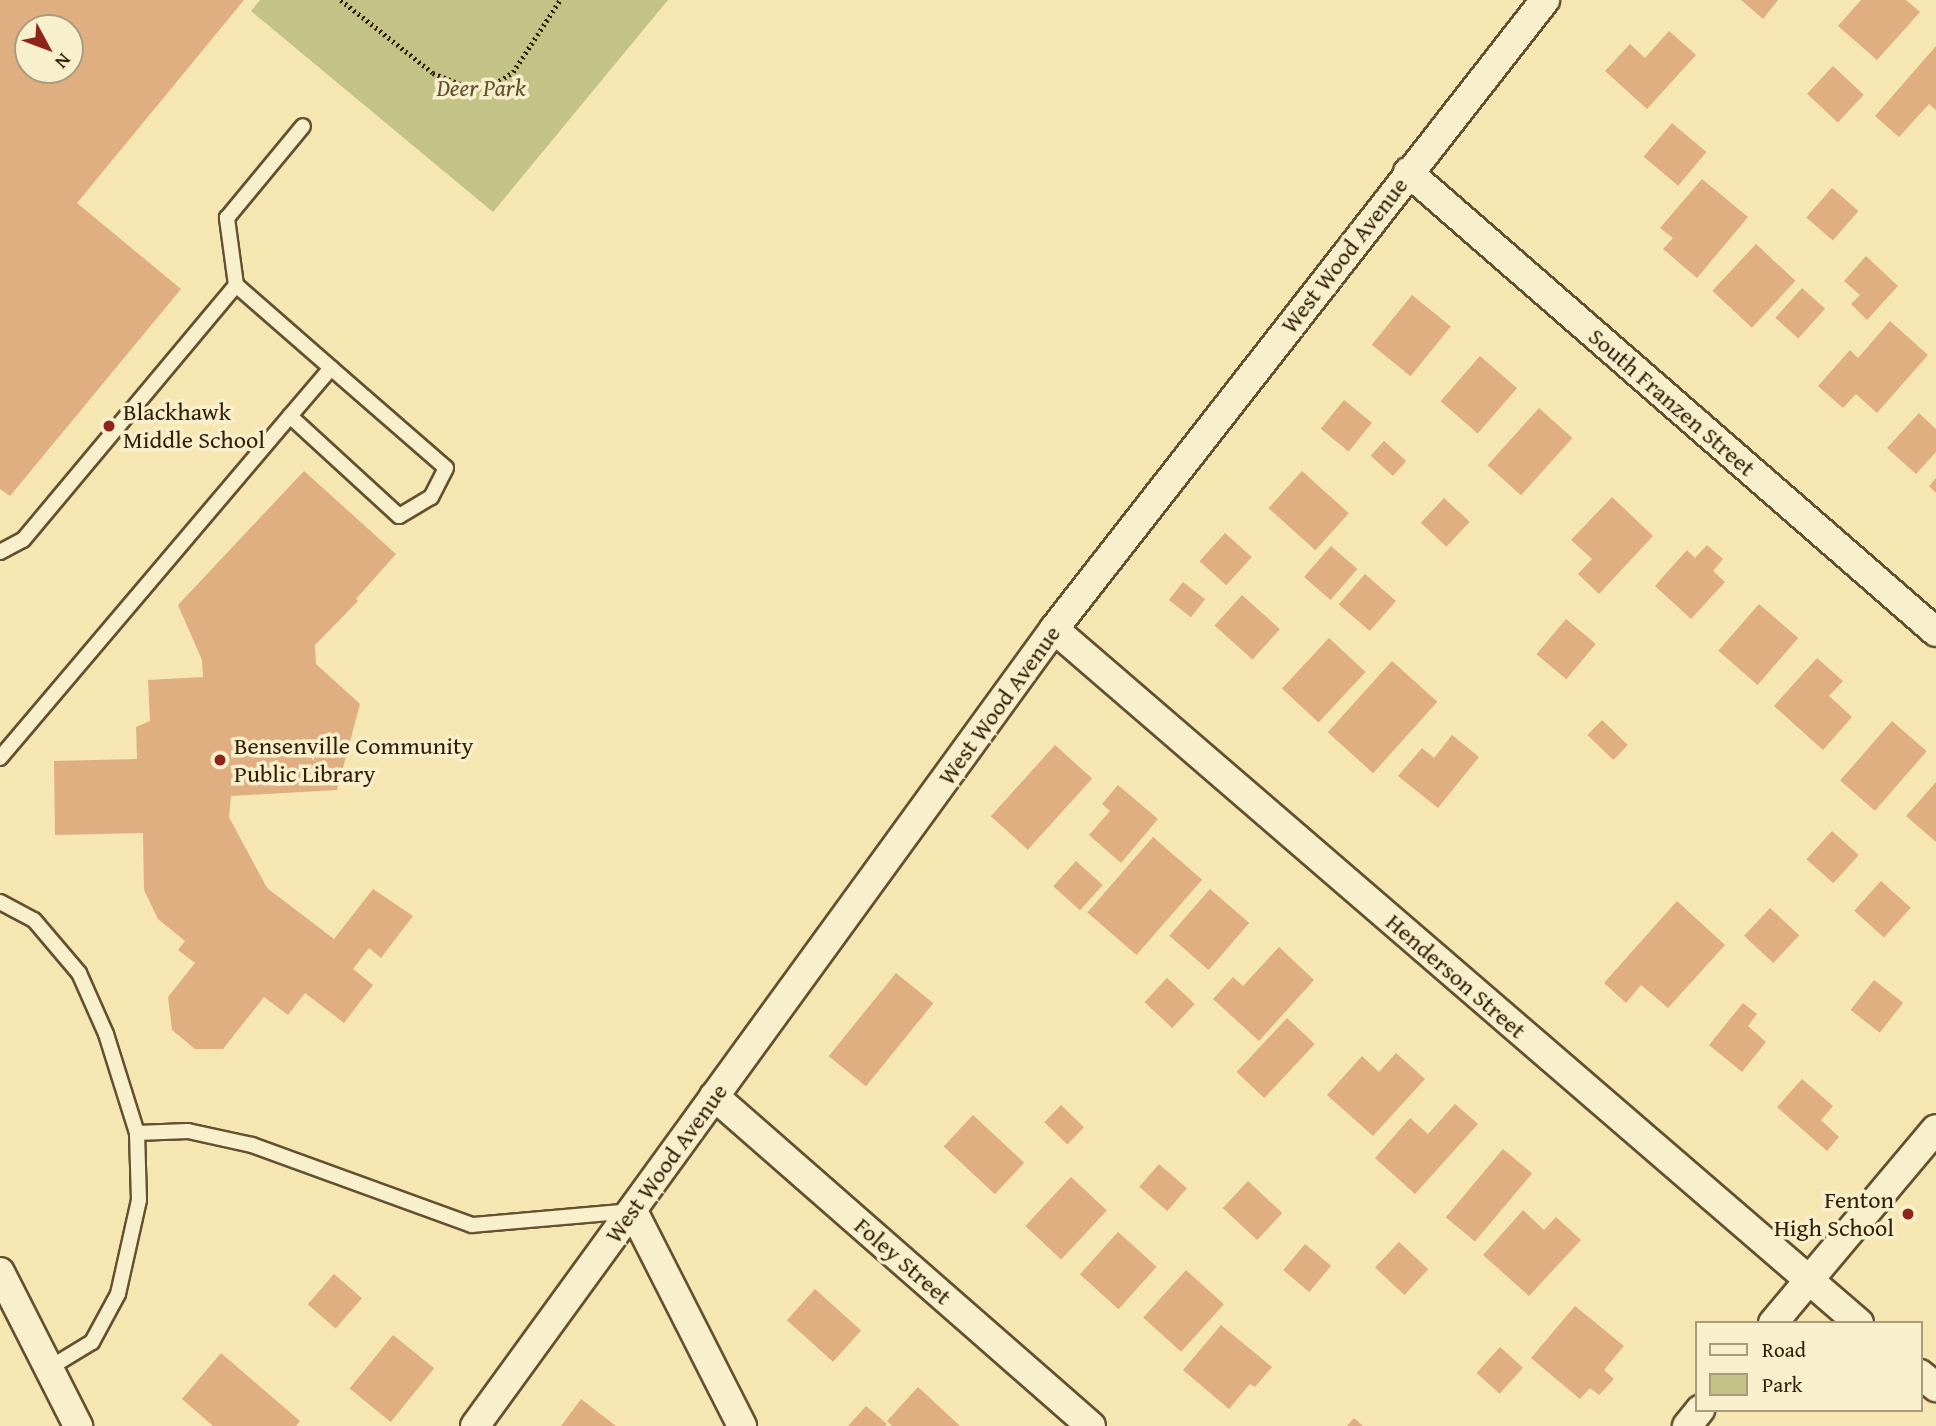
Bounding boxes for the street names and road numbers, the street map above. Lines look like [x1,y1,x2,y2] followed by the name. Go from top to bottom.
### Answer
[1274,171,1414,339] street label: West Wood Avenue
[1583,322,1761,482] street label: South Franzen Street
[932,620,1066,790] street label: West Wood Avenue
[1380,907,1532,1045] street label: Henderson Street
[599,1078,733,1248] street label: West Wood Avenue
[849,1211,957,1311] street label: Foley Street

